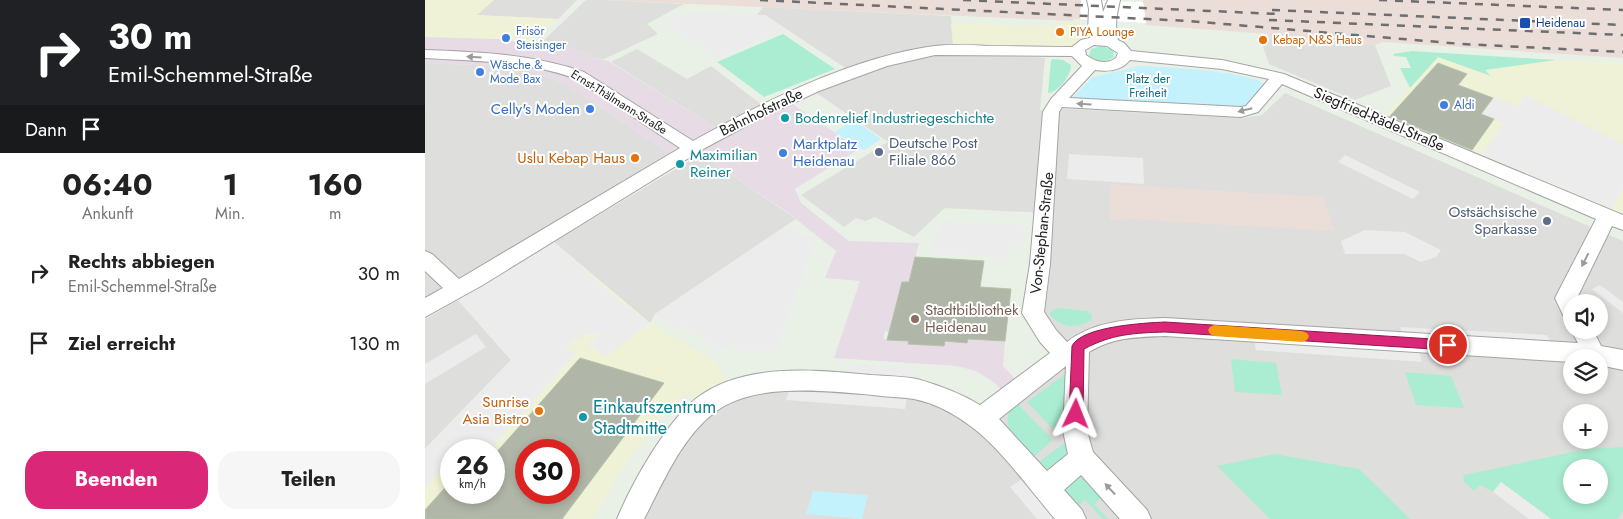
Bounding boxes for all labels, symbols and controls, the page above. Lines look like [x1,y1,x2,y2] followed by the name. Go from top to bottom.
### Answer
[108,12,192,62] text: 30 m
[1536,14,1585,32] place label: Heidenau
[1518,16,1532,30] marker: Heidenau
[25,20,90,85] icon: right
[516,22,567,54] place label: Frisör Steisinger
[1070,23,1134,41] place label: PIYA Lounge
[1054,26,1066,38] marker: PIYA Lounge
[1273,31,1362,49] place label: Kebap N&S Haus
[500,32,512,44] marker: Frisör Steisinger
[1257,34,1269,46] marker: Kebap N&S Haus
[466,53,482,61] one-way arrow
[490,56,542,88] place label: Wäsche & Mode Bax
[108,58,313,90] text: Emil-Schemmel-Straße
[567,65,671,139] street label: Ernst-Thälmann-Straße
[474,66,486,78] marker: Wäsche & Mode Bax
[1126,70,1171,102] park label: Platz der Freiheit
[716,82,806,142] street label: Bahnhofstraße
[1310,82,1448,157] street label: Siegfried-Rädel-Straße
[1454,96,1475,114] place label: Aldi
[491,98,580,120] place label: Celly's Moden
[1438,99,1450,111] marker: Aldi
[1075,100,1091,108] one-way arrow
[584,103,596,115] marker: Celly's Moden
[1237,106,1253,114] one-way arrow
[795,107,995,129] place label: Bodenrelief Industriegeschichte
[779,112,791,124] marker: Bodenrelief Industriegeschichte
[77,115,105,143] icon: arrive
[25,116,67,143] text: Dann
[889,132,978,171] place label: Deutsche Post Filiale 866
[793,133,858,172] place label: Marktplatz Heidenau
[690,144,758,183] place label: Maximilian Reiner
[873,146,885,158] marker: Deutsche Post Filiale 866
[517,147,625,169] place label: Uslu Kebap Haus
[777,147,789,159] marker: Marktplatz Heidenau
[629,152,641,164] marker: Uslu Kebap Haus
[674,158,686,170] marker: Maximilian Reiner
[62,163,153,206] text: 06:40
[222,163,238,206] text: 1
[308,163,363,206] text: 160
[1025,171,1059,295] street label: Von-Stephan-Straße
[1448,201,1537,240] place label: Ostsächsische Sparkasse
[82,202,133,225] text: Ankunft
[215,202,245,225] text: Min.
[329,202,341,225] text: m
[1541,215,1553,227] marker: Ostsächsische Sparkasse
[68,248,215,275] text: Rechts abbiegen
[1581,253,1589,267] one-way arrow
[25,259,53,287] icon: right
[358,260,400,287] text: 30 m
[68,275,217,298] text: Emil-Schemmel-Straße
[1563,294,1608,504] map controls
[1563,294,1608,339] button: sound
[925,299,1019,338] place label: Stadtbibliothek Heidenau
[909,313,921,325] marker: Stadtbibliothek Heidenau
[1427,324,1469,366] pin
[25,329,53,357] icon: arrive
[68,330,175,357] text: Ziel erreicht
[349,330,400,357] text: 130 m
[1434,331,1462,359] icon: arrive
[1563,349,1608,394] button: layers
[1049,387,1101,439] position arrow
[462,391,529,430] place label: Sunrise Asia Bistro
[593,394,716,441] place label: Einkaufszentrum Stadtmitte
[1563,404,1608,449] button: +
[533,405,545,417] marker: Sunrise Asia Bistro
[577,411,589,423] marker: Einkaufszentrum Stadtmitte
[515,439,580,504] speed limit sign: 30
[456,447,489,483] text: 26
[25,451,208,509] button: Beenden
[218,451,400,509] button: Teilen
[1563,459,1608,504] button: −
[459,475,486,493] text: km/h
[1104,483,1116,495] one-way arrow

